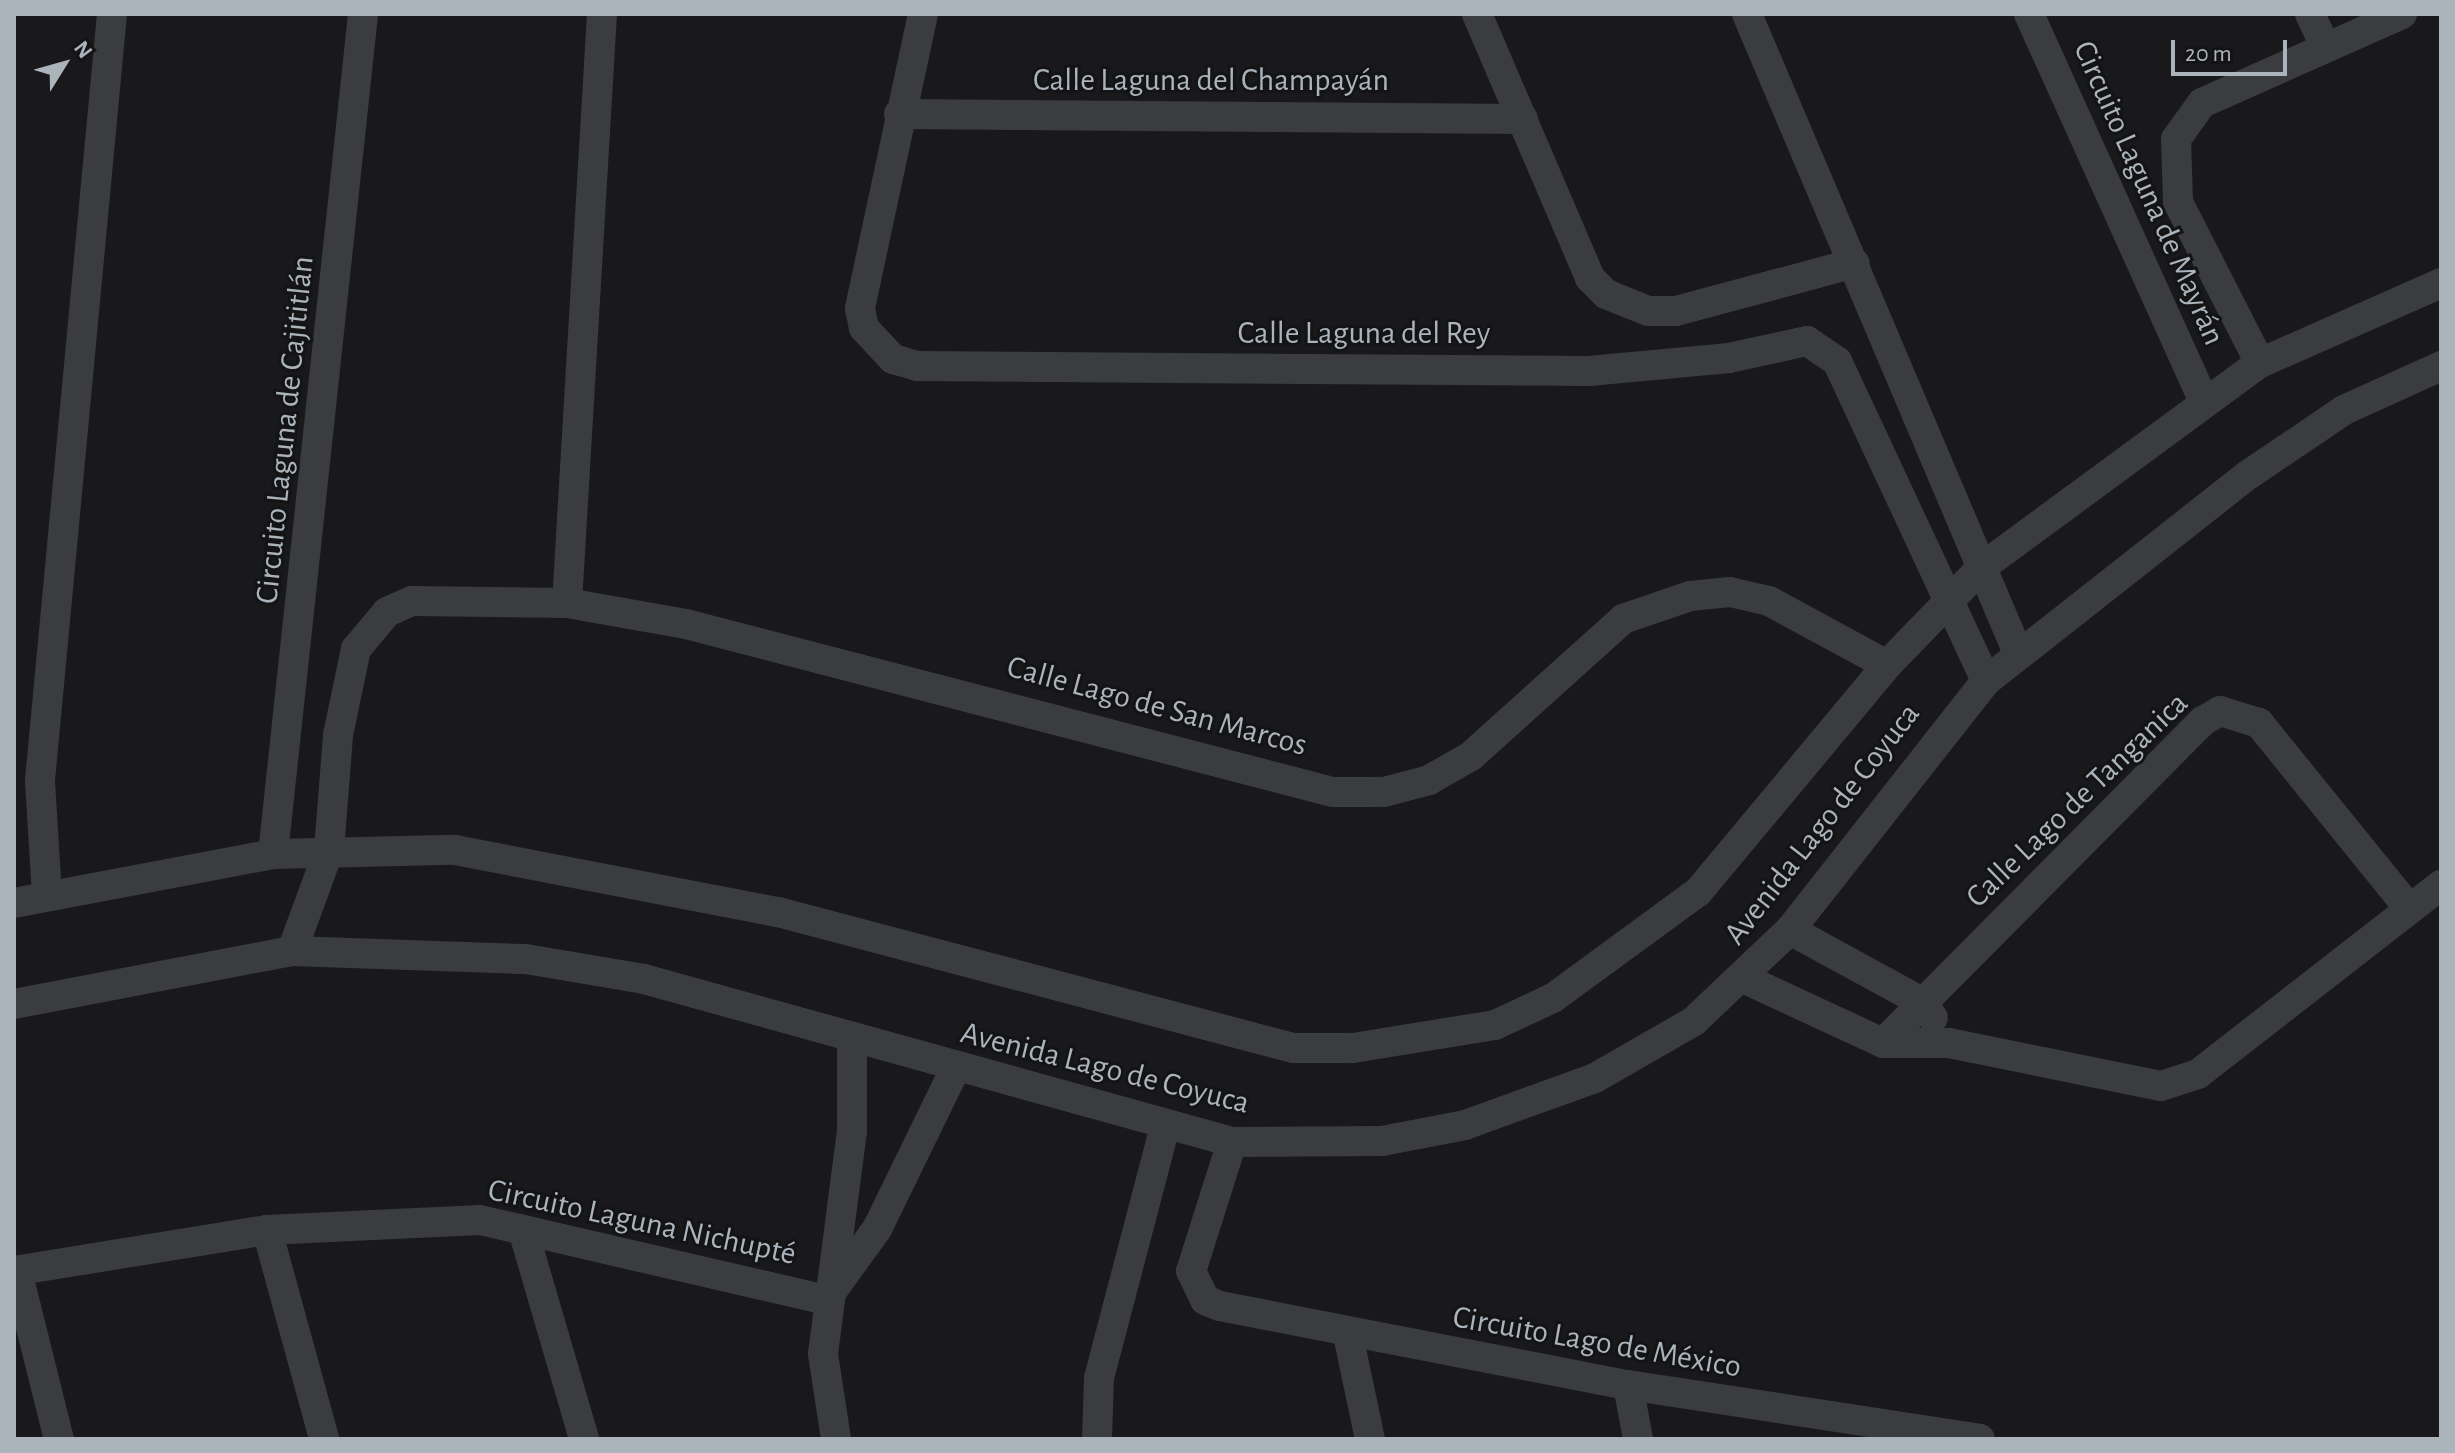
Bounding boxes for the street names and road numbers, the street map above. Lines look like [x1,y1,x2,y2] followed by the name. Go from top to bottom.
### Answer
[2065,35,2233,351] street label: Circuito Laguna de Mayrán
[1033,61,1389,99] street label: Calle Laguna del Champayán
[248,254,322,606] street label: Circuito Laguna de Cajititlán
[1237,314,1491,352] street label: Calle Laguna del Rey
[1003,647,1311,765] street label: Calle Lago de San Marcos
[1958,684,2196,916] street label: Calle Lago de Tanganica
[1716,696,1928,952] street label: Avenida Lago de Coyuca
[957,1014,1253,1122] street label: Avenida Lago de Coyuca
[485,1171,799,1273] street label: Circuito Laguna Nichupté
[1450,1298,1744,1386] street label: Circuito Lago de México

